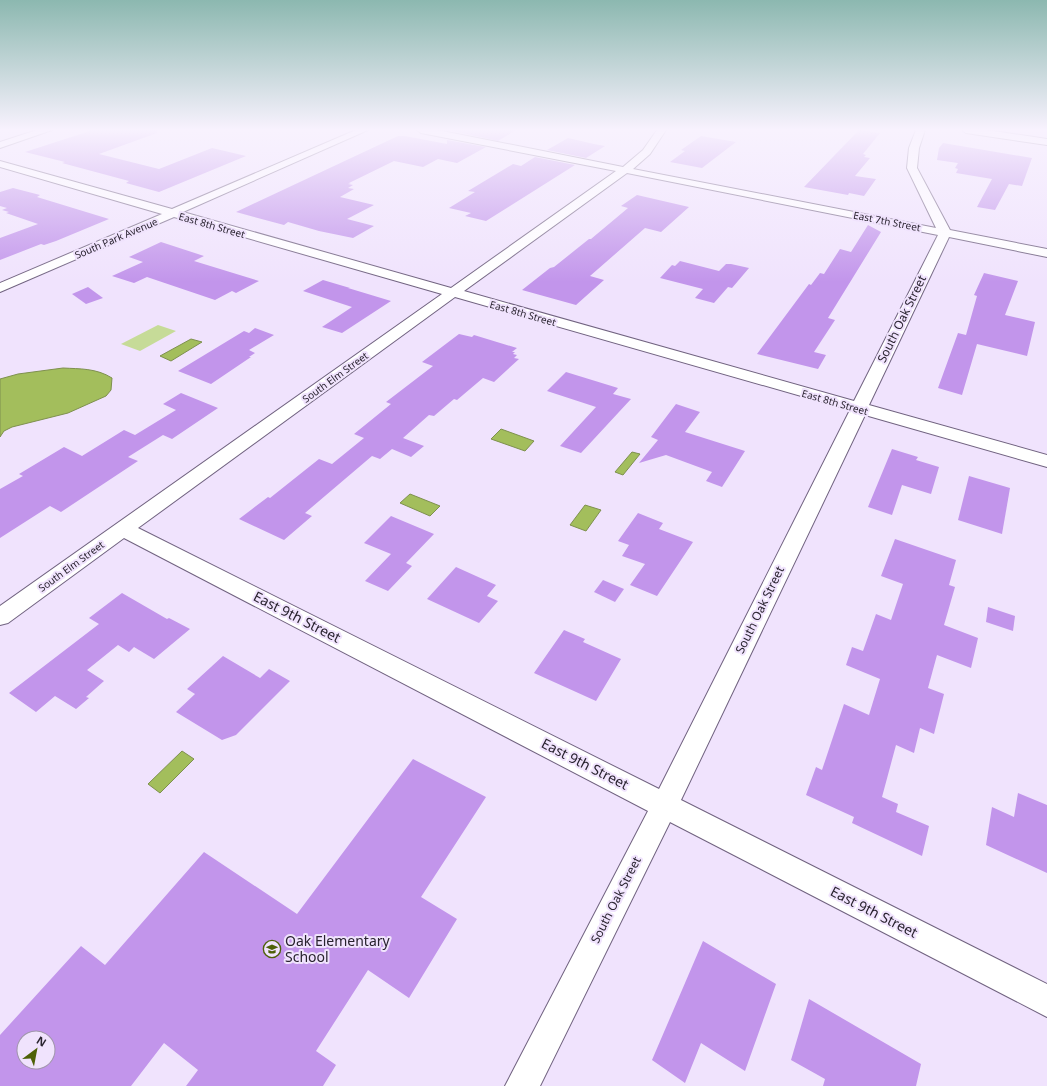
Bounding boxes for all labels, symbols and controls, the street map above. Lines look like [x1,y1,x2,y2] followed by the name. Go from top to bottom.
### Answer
[852,208,922,234] street label: East 7th Street
[177,209,247,241] street label: East 8th Street
[72,214,160,262] street label: South Park Avenue
[873,272,930,365] street label: South Oak Street
[488,297,558,329] street label: East 8th Street
[299,348,371,406] street label: South Elm Street
[800,386,870,418] street label: East 8th Street
[35,537,107,595] street label: South Elm Street
[731,563,788,656] street label: South Oak Street
[250,586,344,647] street label: East 9th Street
[538,733,632,794] street label: East 9th Street
[586,853,645,946] street label: South Oak Street
[827,881,921,942] street label: East 9th Street
[285,931,391,966] place label: Oak Elementary School
[262,939,282,959] school or university icon: Oak Elementary School
[16,1030,56,1070] north arrow
[34,1032,49,1050] text: N

